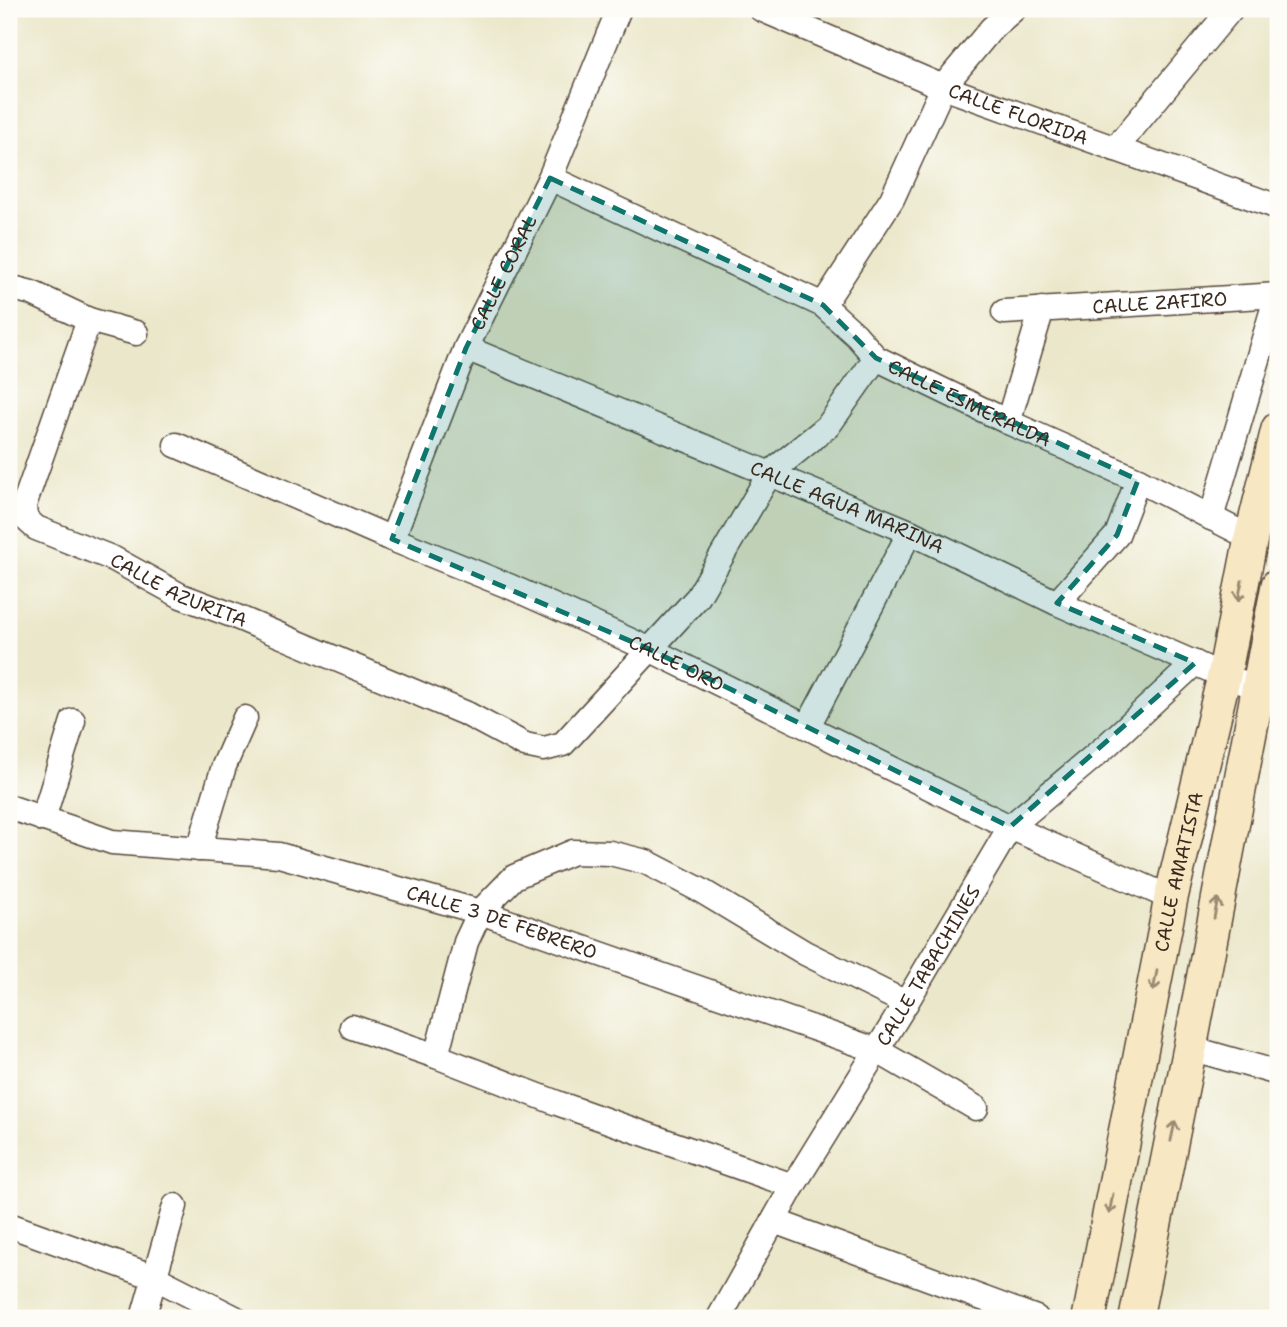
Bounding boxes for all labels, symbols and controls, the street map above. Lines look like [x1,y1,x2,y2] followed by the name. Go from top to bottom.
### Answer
[945,77,1092,151] street label: CALLE FLORIDA
[464,211,542,334] street label: CALLE CORAL
[1092,286,1228,319] street label: CALLE ZAFIRO
[884,353,1055,452] street label: CALLE ESMERALDA
[747,455,948,559] street label: CALLE AGUA MARINA
[106,547,251,633] street label: CALLE AZURITA
[1233,579,1247,602] one-way arrow
[625,629,728,697] street label: CALLE ORO
[1148,789,1208,954] street label: CALLE AMATISTA
[404,879,601,964] street label: CALLE 3 DE FEBRERO
[870,880,986,1050] street label: CALLE TABACHINES
[1210,897,1223,920] one-way arrow
[1147,969,1161,992] one-way arrow
[1167,1120,1181,1143] one-way arrow
[1103,1192,1117,1215] one-way arrow

